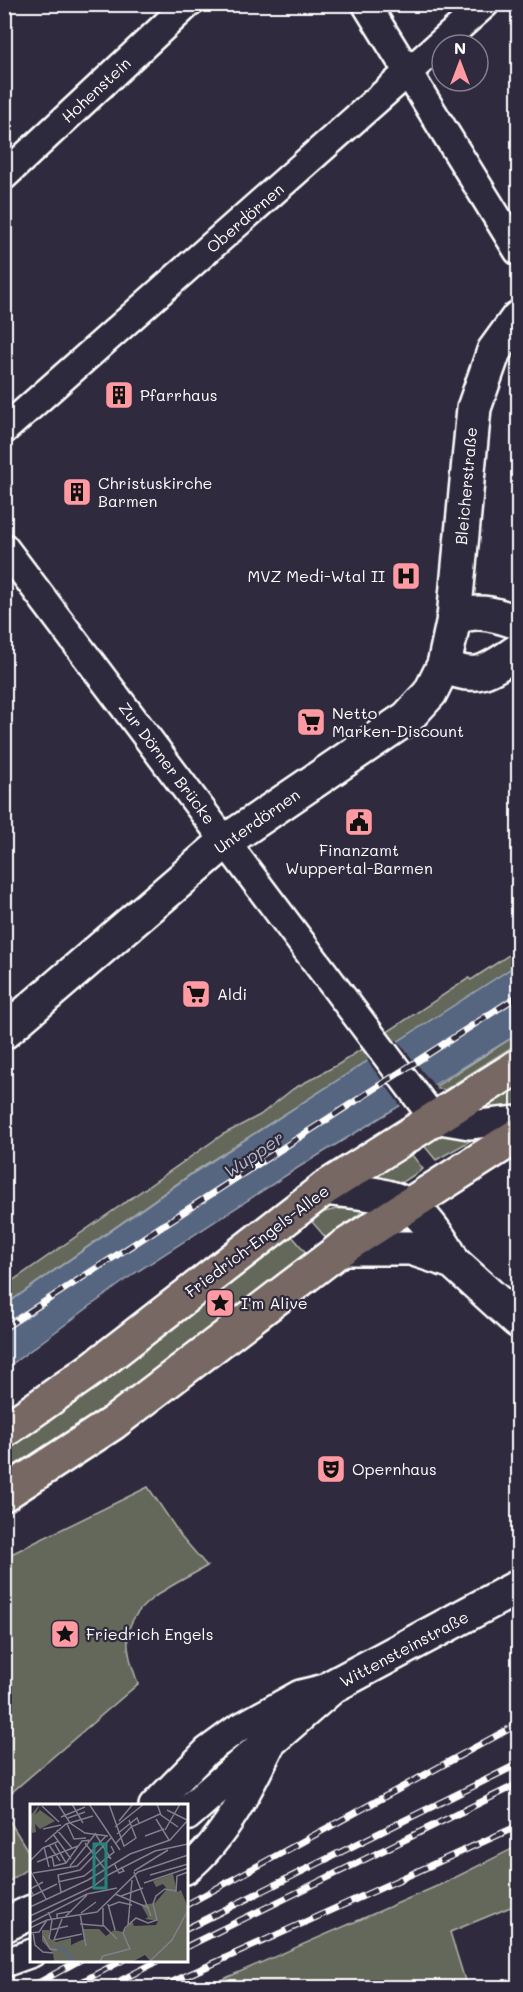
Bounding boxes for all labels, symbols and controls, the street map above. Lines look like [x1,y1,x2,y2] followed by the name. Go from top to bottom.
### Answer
[430,33,490,93] north arrow
[454,37,466,58] text: N
[57,52,135,127] street label: Hohenstein
[202,178,288,257] street label: Oberdörnen
[103,379,135,411] building icon: Pfarrhaus
[140,384,218,405] place label: Pfarrhaus
[450,426,481,546] street label: Bleicherstraße
[98,472,212,511] place label: Christuskirche Barmen
[61,476,93,508] building icon: Christuskirche Barmen
[390,560,422,592] hospital icon: MVZ Medi-Wtal II
[247,565,385,586] place label: MVZ Medi-Wtal II
[115,697,220,828] street label: Zur Dörner Brücke
[332,702,464,741] place label: Netto Marken-Discount
[295,706,327,738] supermarket icon: Netto Marken-Discount
[210,783,304,858] street label: Unterdörnen
[343,806,375,838] public building icon: Finanzamt Wuppertal-Barmen
[285,839,433,878] place label: Finanzamt Wuppertal-Barmen
[180,978,212,1010] supermarket icon: Aldi
[217,983,247,1004] place label: Aldi
[219,1125,288,1183] water label: Wupper
[181,1180,333,1302] street label: Friedrich-Engels-Allee
[204,1287,236,1319] place icon: I'm Alive
[241,1292,308,1313] place label: I'm Alive
[315,1453,347,1485] theatre icon: Opernhaus
[352,1458,437,1479] place label: Opernhaus
[336,1606,472,1691] street label: Wittensteinstraße
[49,1618,81,1650] place icon: Friedrich Engels
[86,1623,213,1644] place label: Friedrich Engels
[30,1804,188,1962] inset map

